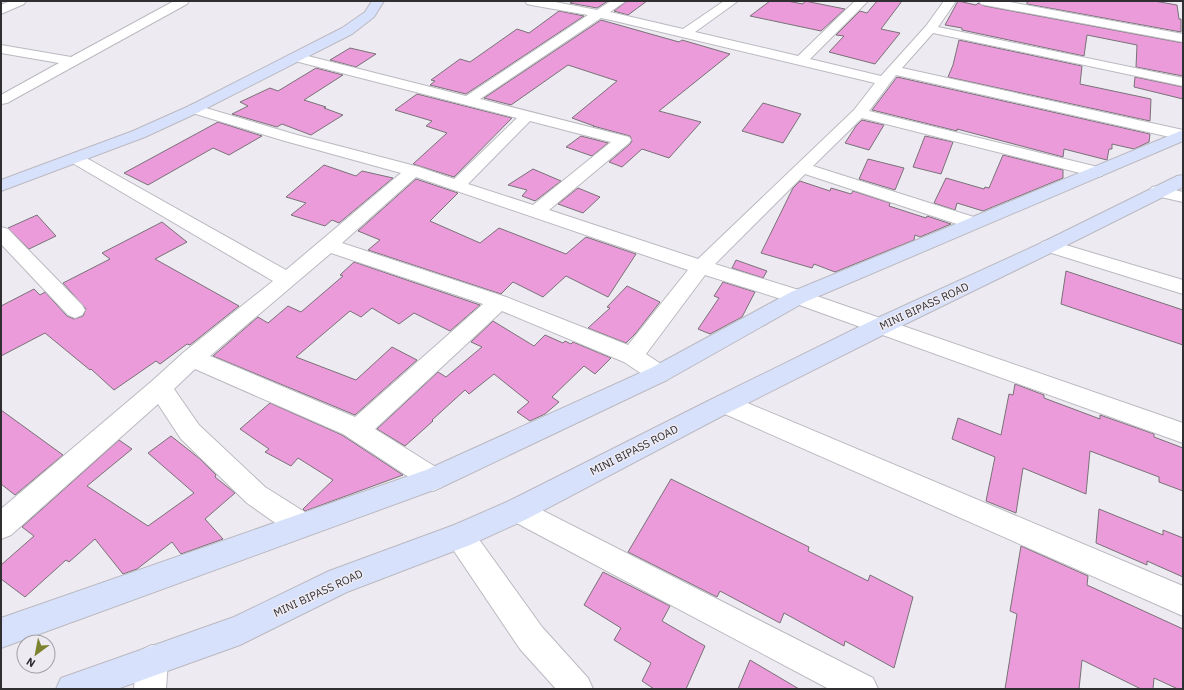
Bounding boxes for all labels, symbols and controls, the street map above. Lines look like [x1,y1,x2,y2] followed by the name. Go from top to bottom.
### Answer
[877,279,971,333] street label: MINI BIPASS ROAD
[588,422,680,478] street label: MINI BIPASS ROAD
[271,566,365,620] street label: MINI BIPASS ROAD
[16,634,56,674] north arrow
[24,654,38,671] text: N

